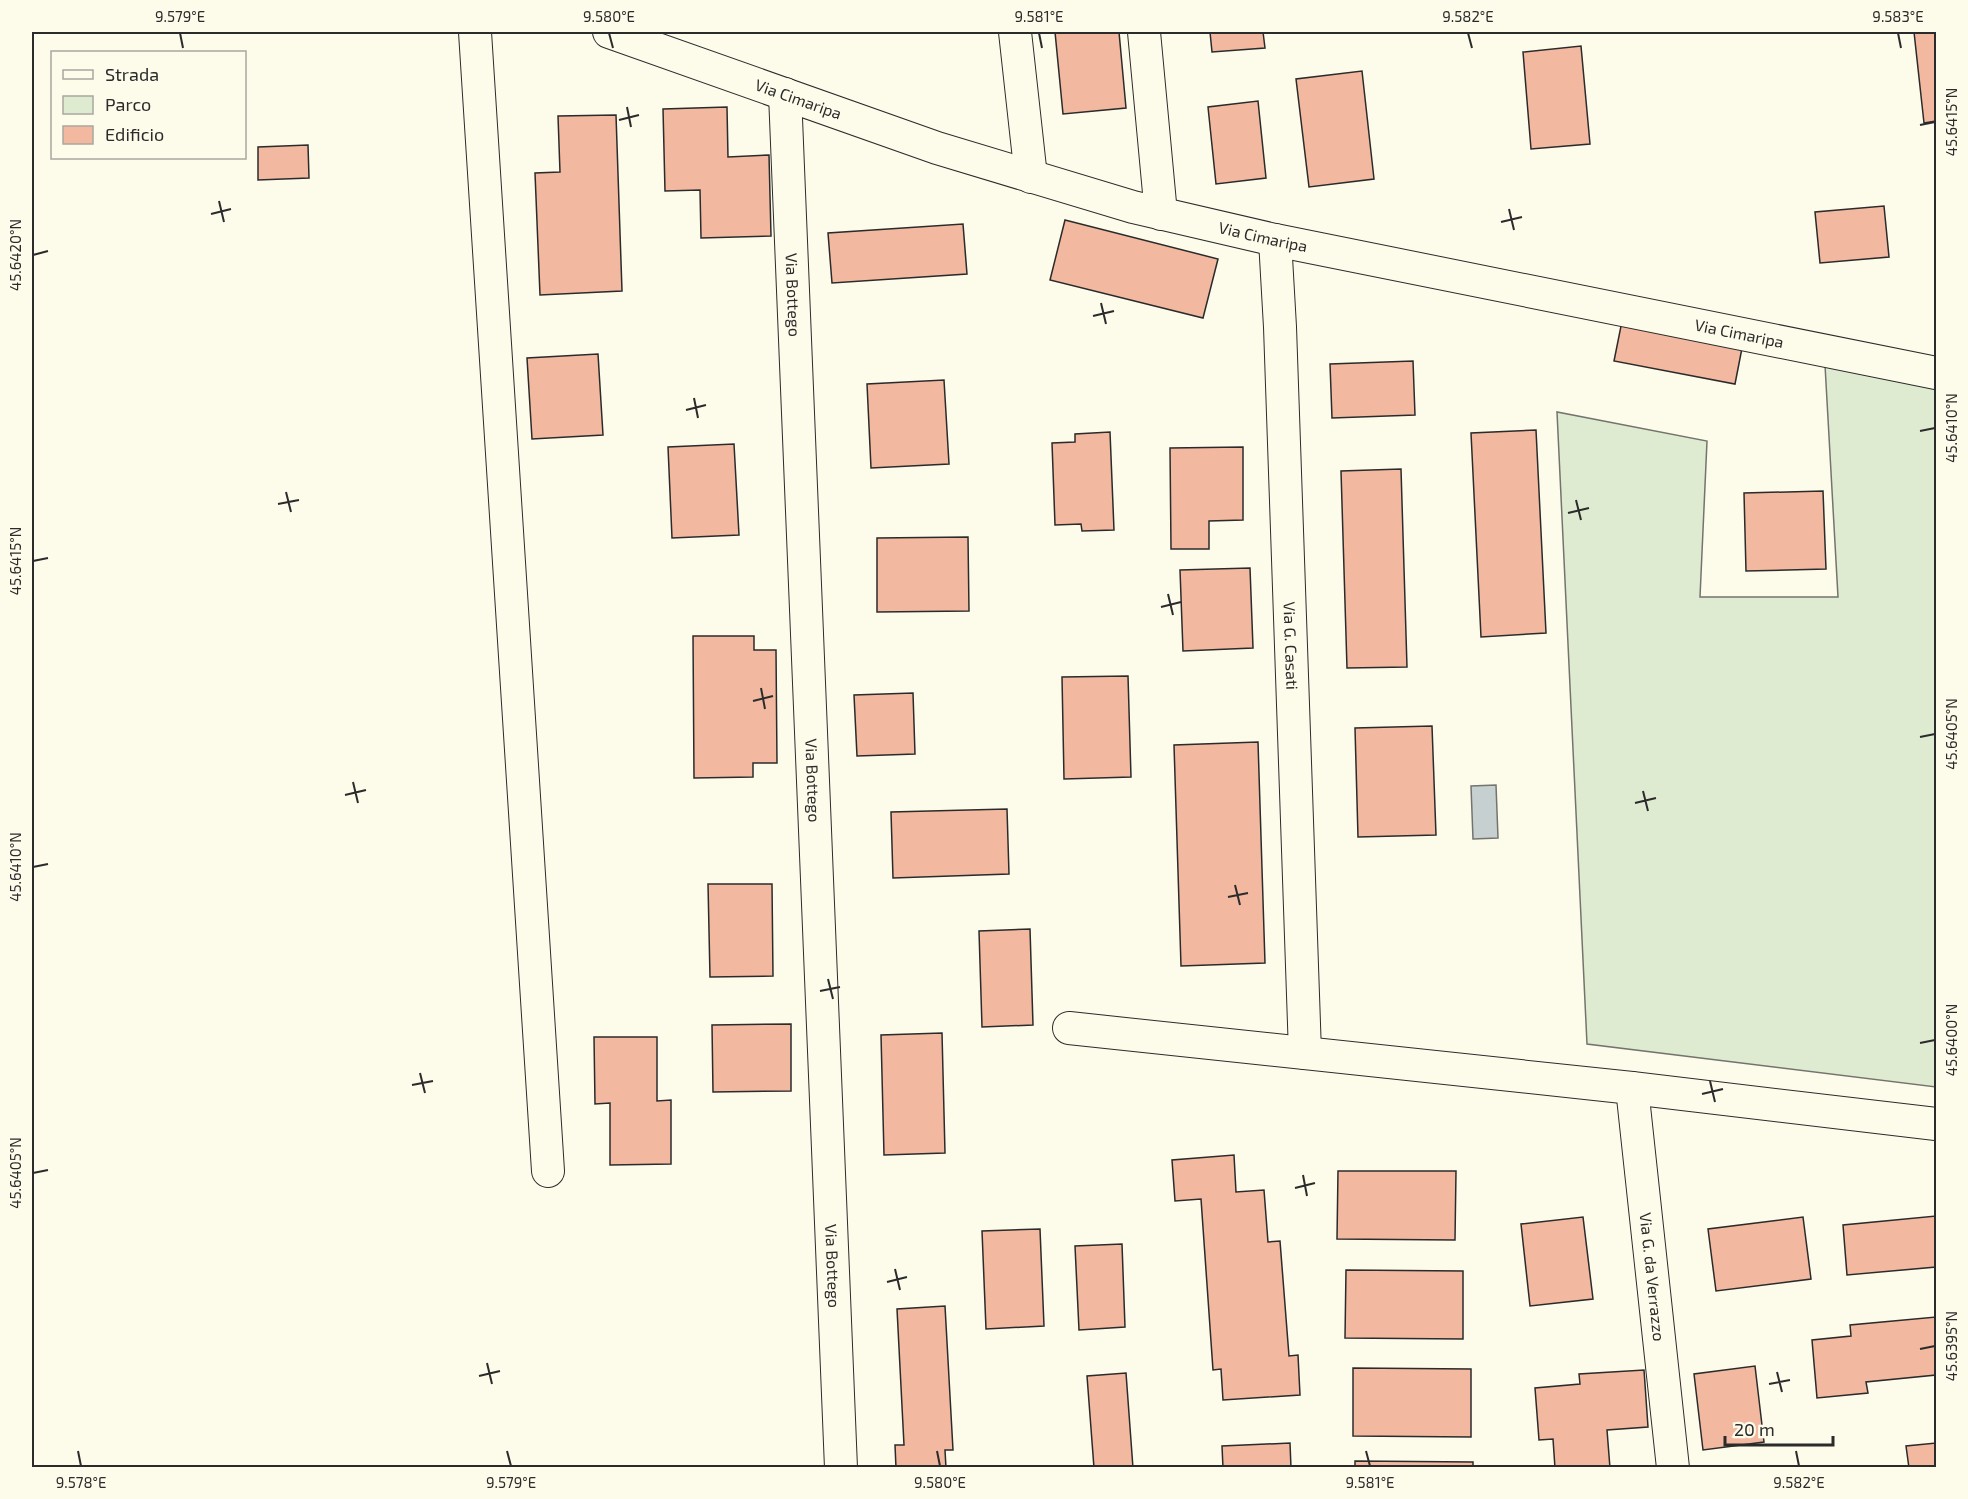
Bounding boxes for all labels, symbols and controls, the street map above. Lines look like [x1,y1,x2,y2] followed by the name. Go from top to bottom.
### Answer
[155,7,205,25] text: 9.579°E
[583,7,635,25] text: 9.580°E
[1015,7,1063,25] text: 9.581°E
[1442,7,1494,25] text: 9.582°E
[1872,7,1924,25] text: 9.583°E
[51,51,246,159] legend
[105,63,159,85] text: Strada
[753,75,844,123] street label: Via Cimaripa
[1942,88,1960,156] text: 45.6415°N
[105,93,151,115] text: Parco
[105,123,164,145] text: Edificio
[1217,217,1309,255] street label: Via Cimaripa
[6,219,24,291] text: 45.6420°N
[782,253,805,337] street label: Via Bottego
[1693,315,1786,351] street label: Via Cimaripa
[1942,393,1960,463] text: 45.6410°N
[6,527,24,595] text: 45.6415°N
[1280,601,1302,690] street label: Via G. Casati
[1942,698,1960,770] text: 45.6405°N
[802,738,825,823] street label: Via Bottego
[6,832,24,902] text: 45.6410°N
[1942,1004,1960,1076] text: 45.6400°N
[6,1137,24,1209] text: 45.6405°N
[1636,1212,1669,1342] street label: Via G. da Verrazzo
[822,1224,844,1308] street label: Via Bottego
[1942,1311,1960,1381] text: 45.6395°N
[1725,1409,1833,1447] scale bar
[1734,1418,1775,1440] text: 20 m
[56,1473,106,1491] text: 9.578°E
[486,1473,536,1491] text: 9.579°E
[914,1473,966,1491] text: 9.580°E
[1346,1473,1394,1491] text: 9.581°E
[1773,1473,1825,1491] text: 9.582°E

